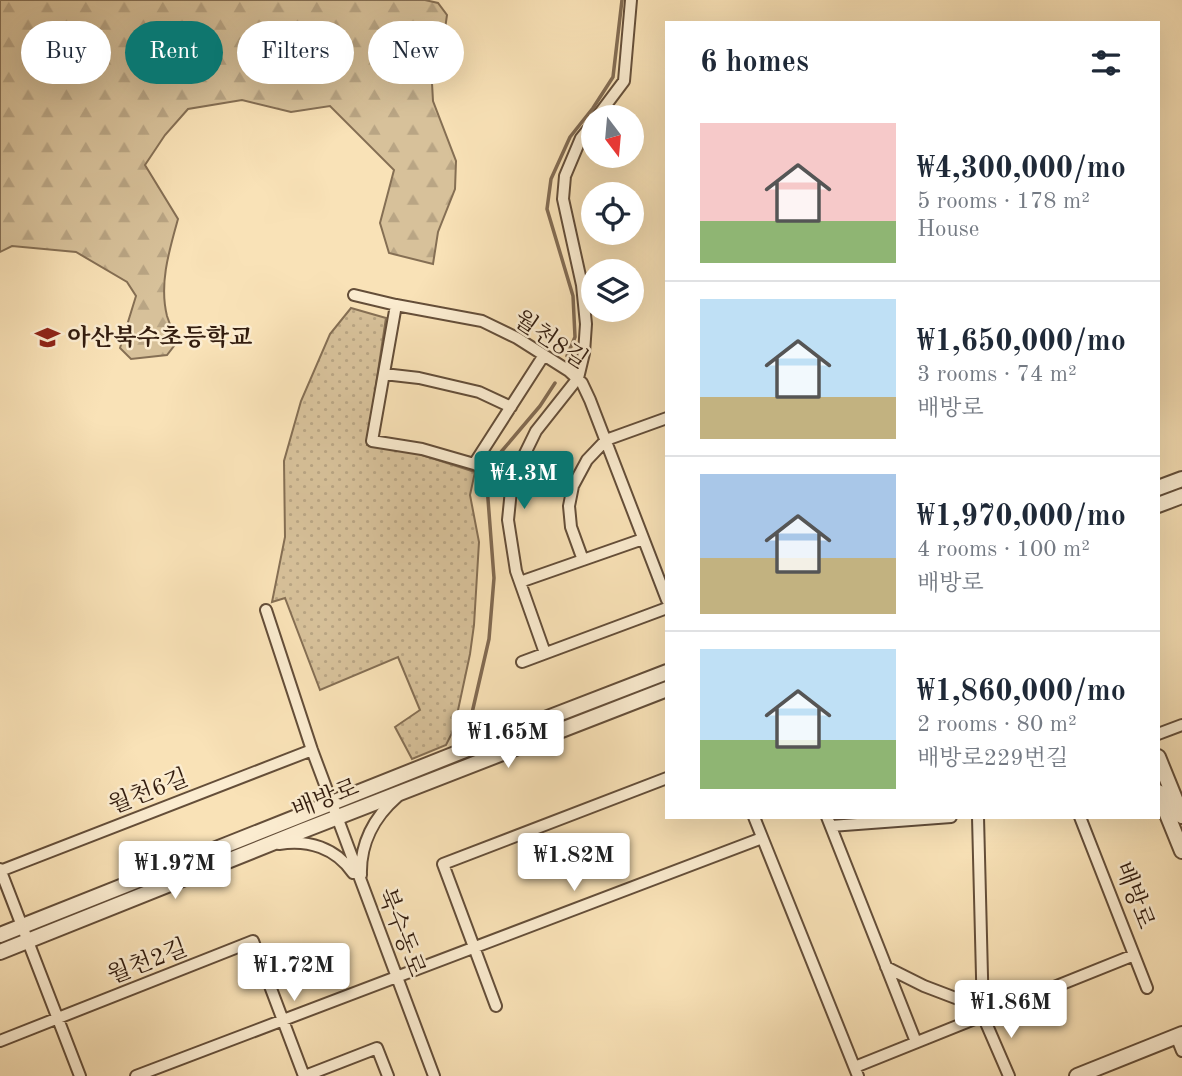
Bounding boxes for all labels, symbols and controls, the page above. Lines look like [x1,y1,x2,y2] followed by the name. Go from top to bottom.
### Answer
[21,21,111,84] chip: Buy
[125,21,223,84] chip: Rent
[237,21,354,84] chip: Filters
[368,21,464,84] chip: New
[1087,44,1125,82] icon: filters
[700,48,809,78] text: 6 homes
[581,105,644,168] north arrow
[581,105,644,322] map controls
[756,151,840,235] icon: home
[917,154,1126,184] text: ₩4,300,000/mo
[581,182,644,245] button: locate
[917,190,1090,213] text: 5 rooms · 178 m²
[917,218,979,241] text: House
[581,259,644,322] button: layers
[509,306,592,374] street label: 월천8길
[33,323,61,351] school or university icon: 아산북수초등학교
[67,324,252,351] place label: 아산북수초등학교
[756,327,840,411] icon: home
[917,327,1126,357] text: ₩1,650,000/mo
[917,363,1077,386] text: 3 rooms · 74 m²
[917,397,984,420] text: 배방로
[475,452,573,511] pin: ₩4.3M
[490,462,558,485] text: ₩4.3M
[756,502,840,586] icon: home
[917,502,1126,532] text: ₩1,970,000/mo
[917,538,1090,561] text: 4 rooms · 100 m²
[917,572,984,595] text: 배방로
[756,677,840,761] icon: home
[917,677,1126,707] text: ₩1,860,000/mo
[451,710,565,770] pin: ₩1.65M
[917,713,1077,736] text: 2 rooms · 80 m²
[468,721,548,744] text: ₩1.65M
[917,747,1068,770] text: 배방로229번길
[105,765,192,819] street label: 월천6길
[288,774,362,824] street label: 배방로
[517,834,631,893] pin: ₩1.82M
[118,842,232,901] pin: ₩1.97M
[534,844,614,867] text: ₩1.82M
[135,852,215,875] text: ₩1.97M
[1109,858,1159,932] street label: 배방로
[372,884,431,980] street label: 북수동로
[104,935,191,989] street label: 월천2길
[237,944,351,1003] pin: ₩1.72M
[254,954,334,977] text: ₩1.72M
[954,981,1068,1040] pin: ₩1.86M
[971,991,1051,1014] text: ₩1.86M

